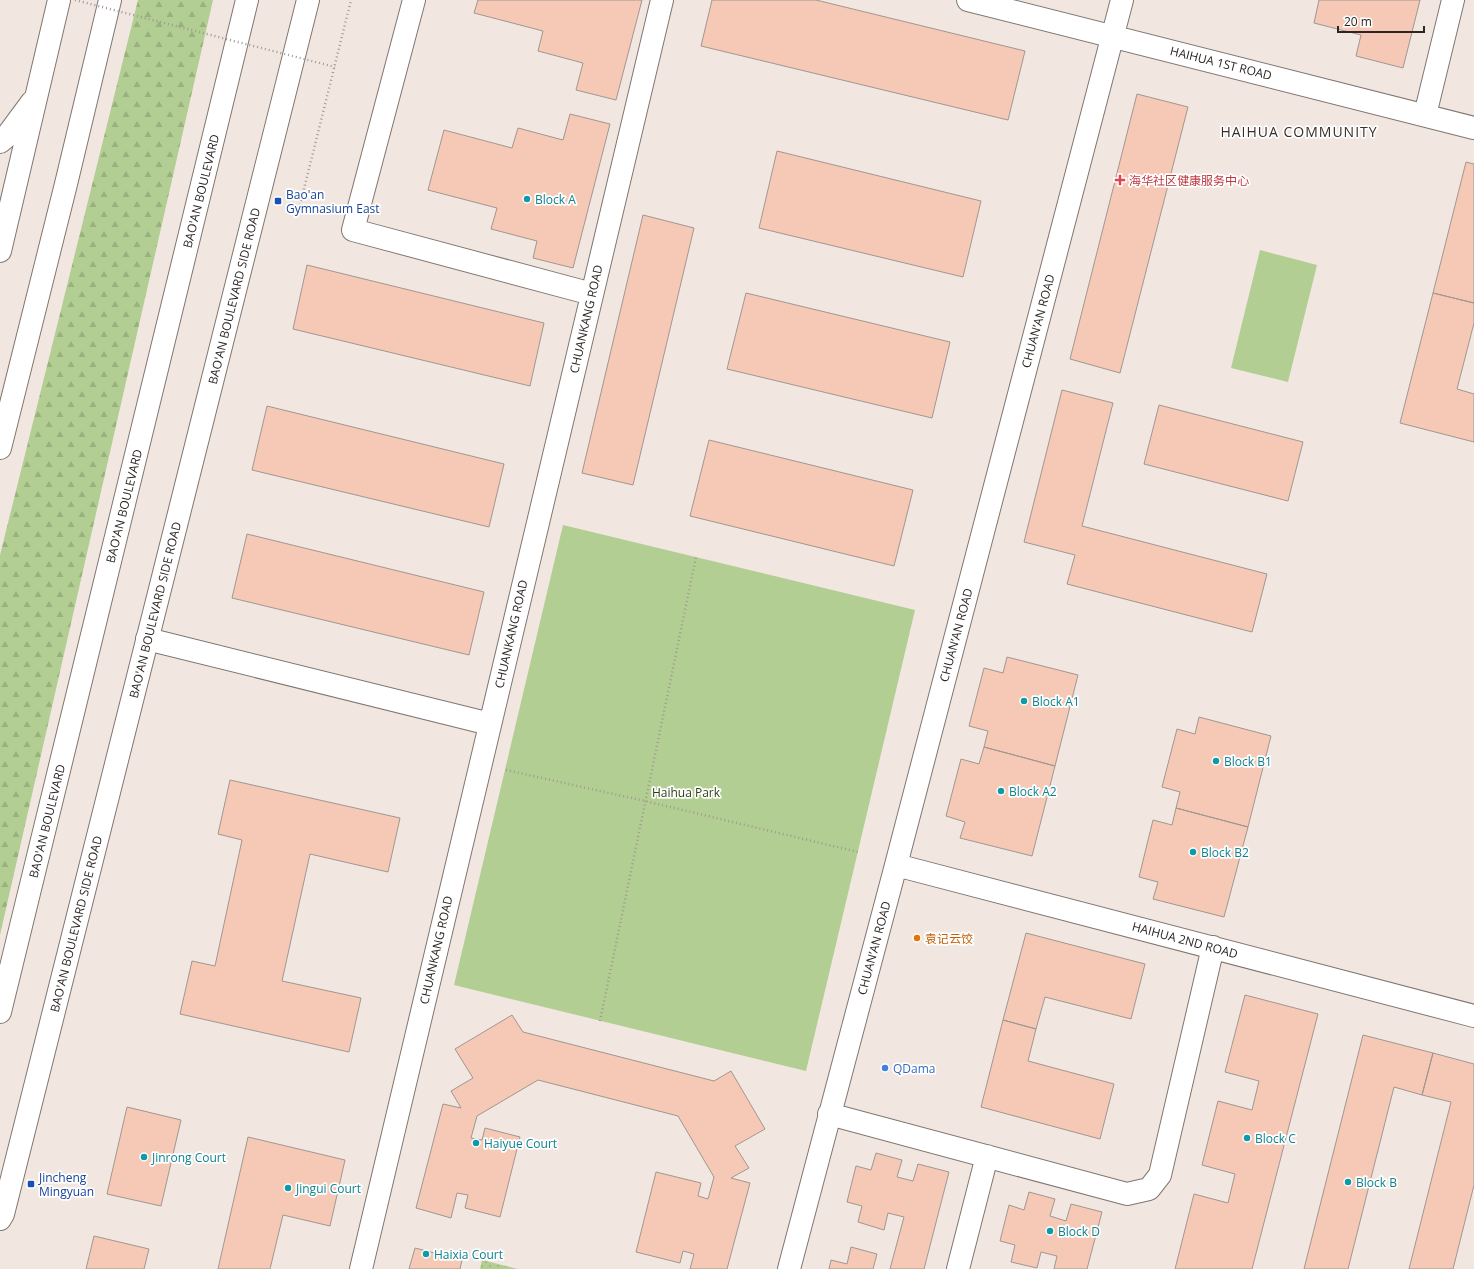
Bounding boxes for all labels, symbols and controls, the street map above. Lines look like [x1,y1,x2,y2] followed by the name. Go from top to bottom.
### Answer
[1338,8,1424,34] scale bar
[1344,13,1372,30] text: 20 m
[1168,42,1274,84] street label: HAIHUA 1ST ROAD
[1220,122,1378,141] district label: HAIHUA COMMUNITY
[179,132,223,250] street label: BAO'AN BOULEVARD
[1129,172,1249,189] place label: 海华社区健康服务中心
[1114,174,1126,186] marker: 海华社区健康服务中心
[286,186,380,217] place label: Bao'an Gymnasium East
[535,191,576,208] place label: Block A
[522,194,532,204] marker: Block A
[273,196,283,206] marker: Bao'an Gymnasium East
[204,206,264,386] street label: BAO'AN BOULEVARD SIDE ROAD
[565,263,607,375] street label: CHUANKANG ROAD
[1017,272,1059,370] street label: CHUAN’AN ROAD
[102,447,146,565] street label: BAO'AN BOULEVARD
[125,520,185,700] street label: BAO'AN BOULEVARD SIDE ROAD
[490,578,532,690] street label: CHUANKANG ROAD
[935,586,977,684] street label: CHUAN’AN ROAD
[1032,693,1080,710] place label: Block A1
[1019,696,1029,706] marker: Block A1
[1224,753,1272,770] place label: Block B1
[1211,756,1221,766] marker: Block B1
[25,762,69,880] street label: BAO'AN BOULEVARD
[1009,783,1057,800] place label: Block A2
[652,784,721,801] park label: Haihua Park
[996,786,1006,796] marker: Block A2
[46,834,106,1014] street label: BAO'AN BOULEVARD SIDE ROAD
[1201,844,1249,861] place label: Block B2
[1188,847,1198,857] marker: Block B2
[415,894,457,1006] street label: CHUANKANG ROAD
[853,899,895,997] street label: CHUAN’AN ROAD
[1130,918,1240,962] street label: HAIHUA 2ND ROAD
[925,930,973,947] place label: 袁记云饺
[912,933,922,943] marker: 袁记云饺
[893,1060,936,1077] place label: QDama
[880,1063,890,1073] marker: QDama
[1255,1130,1296,1147] place label: Block C
[1242,1133,1252,1143] marker: Block C
[484,1135,557,1152] place label: Haiyue Court
[471,1138,481,1148] marker: Haiyue Court
[151,1149,226,1166] place label: Jinrong Court
[139,1152,149,1162] marker: Jinrong Court
[38,1169,94,1200] place label: Jincheng Mingyuan
[1356,1174,1397,1191] place label: Block B
[1343,1177,1353,1187] marker: Block B
[26,1179,36,1189] marker: Jincheng Mingyuan
[295,1180,361,1197] place label: Jingui Court
[283,1183,293,1193] marker: Jingui Court
[1058,1223,1100,1240] place label: Block D
[1045,1226,1055,1236] marker: Block D
[434,1246,503,1263] place label: Haixia Court
[421,1249,431,1259] marker: Haixia Court

